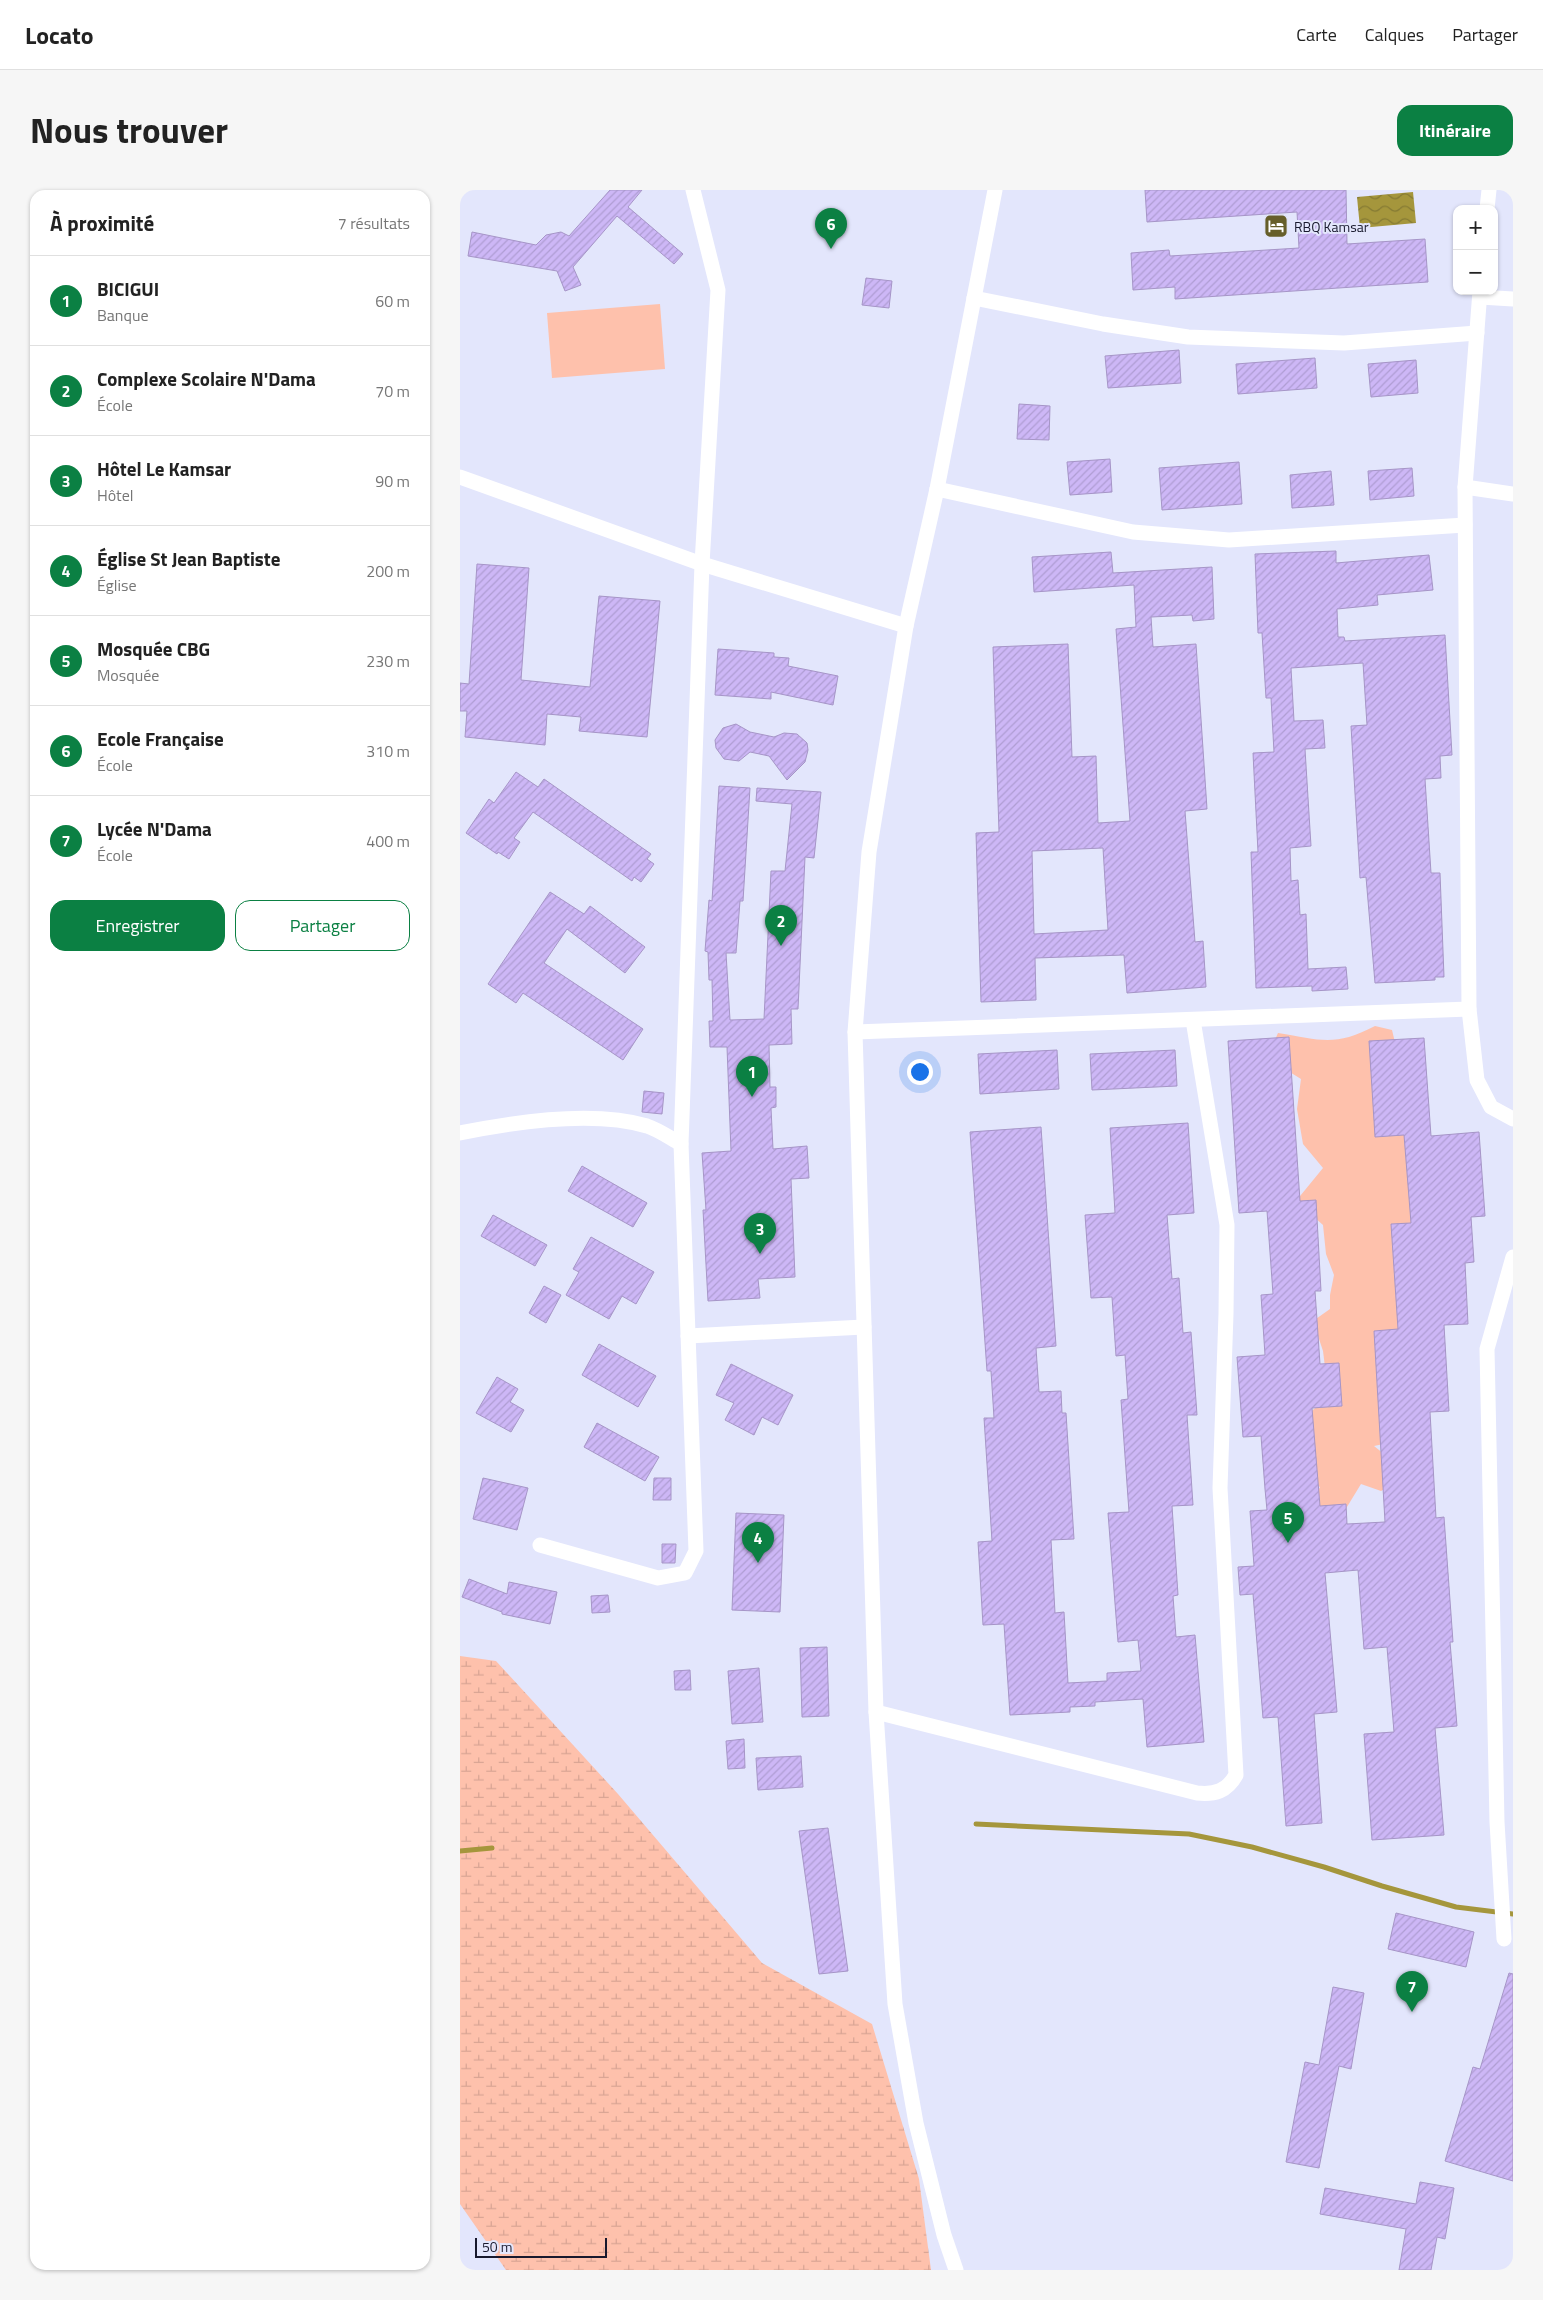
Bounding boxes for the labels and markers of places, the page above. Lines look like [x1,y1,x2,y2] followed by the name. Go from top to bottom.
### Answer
[815,208,847,249] pin: 6
[1263,213,1289,239] hotel icon: RBQ Kamsar
[1294,216,1369,237] place label: RBQ Kamsar
[765,905,797,946] pin: 2
[736,1056,768,1097] pin: 1
[744,1213,776,1254] pin: 3
[1272,1502,1304,1543] pin: 5
[742,1522,774,1563] pin: 4
[1396,1971,1428,2012] pin: 7

